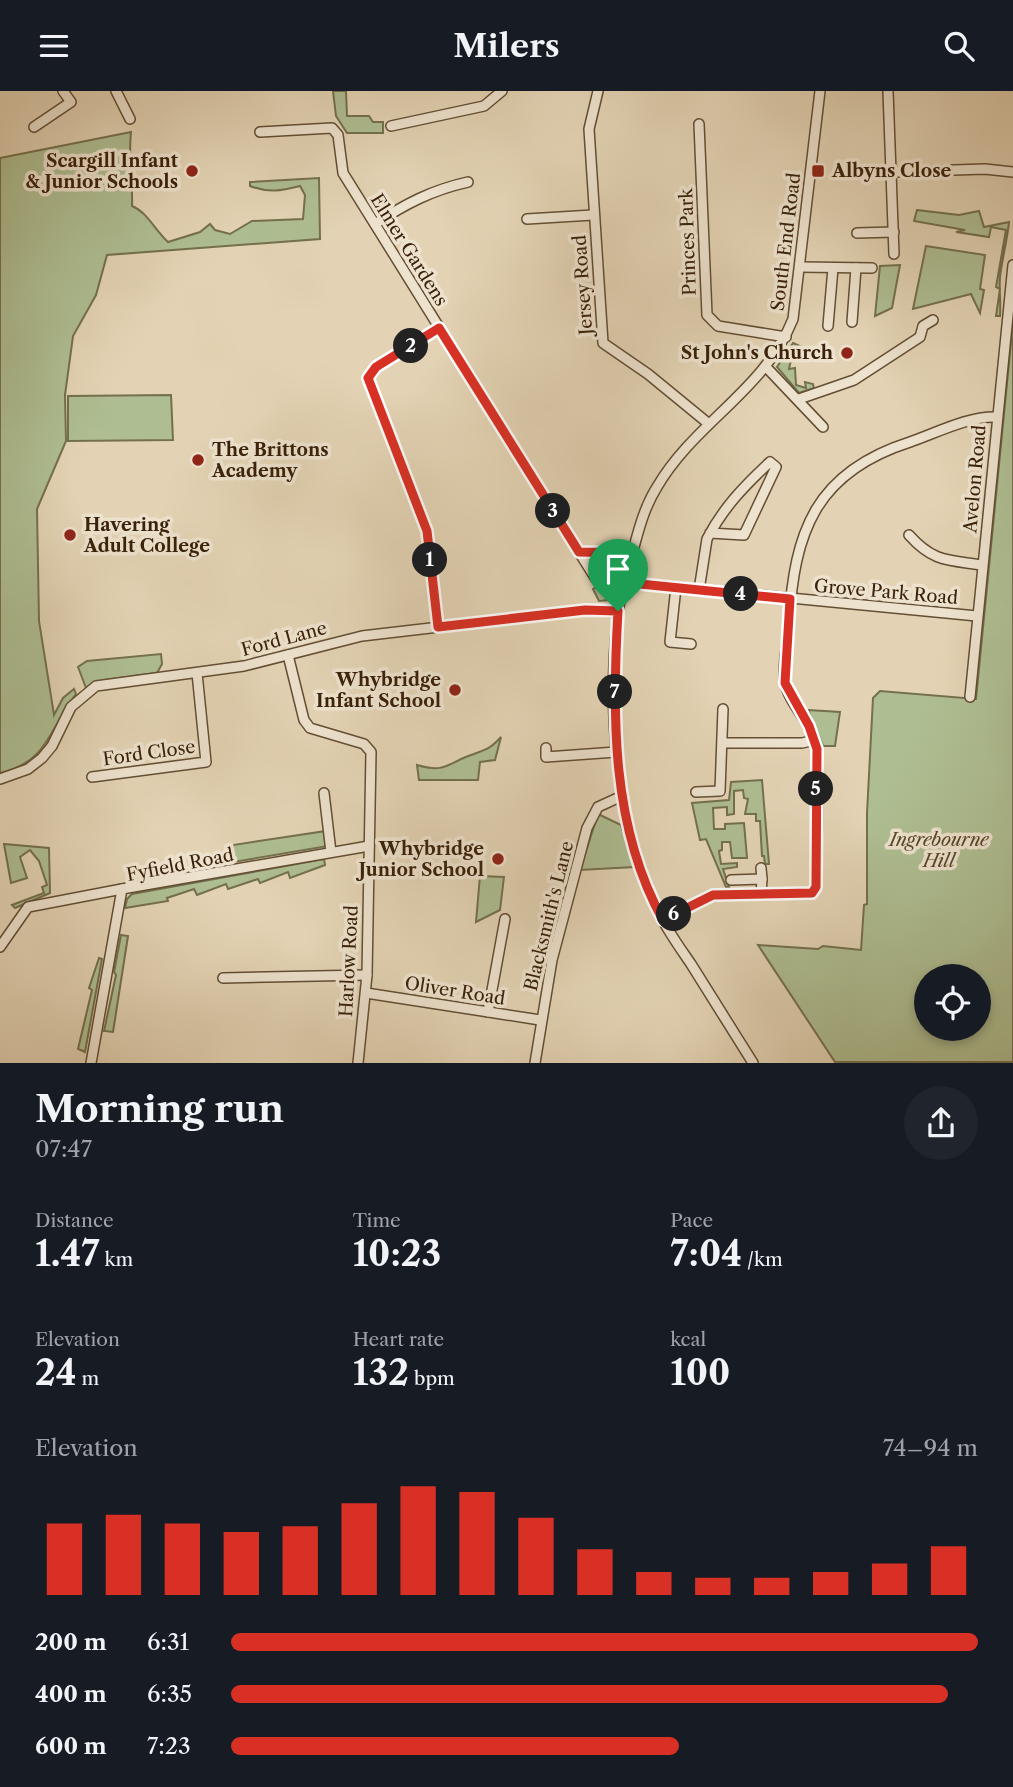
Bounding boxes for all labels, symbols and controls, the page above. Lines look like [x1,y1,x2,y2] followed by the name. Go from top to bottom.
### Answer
[453,26,560,65] text: Milers
[35,27,73,65] icon: menu
[940,27,978,65] icon: search
[25,150,179,193] place label: Scargill Infant & Junior Schools
[831,160,952,182] place label: Albyns Close
[184,163,200,179] marker: Scargill Infant & Junior Schools
[810,163,826,179] marker: Albyns Close
[767,172,805,312] street label: South End Road
[675,186,701,296] street label: Princes Park
[366,190,452,310] street label: Elmer Gardens
[569,234,598,339] street label: Jersey Road
[394,329,428,363] pin: 2
[405,334,416,357] text: 2
[681,342,834,364] place label: St John's Church
[839,345,855,361] marker: St John's Church
[959,424,991,535] street label: Avelon Road
[211,439,329,482] place label: The Brittons Academy
[190,452,206,468] marker: The Brittons Academy
[536,493,570,529] pin: 3
[547,499,558,522] text: 3
[83,514,210,557] place label: Havering Adult College
[62,527,78,543] marker: Havering Adult College
[588,539,648,611] pin
[412,543,448,577] pin: 1
[425,548,434,571] text: 1
[599,550,637,588] icon: arrive
[813,575,959,609] street label: Grove Park Road
[724,577,758,611] pin: 4
[735,582,746,605] text: 4
[239,617,329,661] street label: Ford Lane
[316,669,441,712] place label: Whybridge Infant School
[598,675,632,709] pin: 7
[610,680,619,703] text: 7
[447,682,463,698] marker: Whybridge Infant School
[101,736,197,770] street label: Ford Close
[798,771,834,807] pin: 5
[810,777,821,800] text: 5
[887,829,990,872] park label: Ingrebourne Hill
[356,838,484,881] place label: Whybridge Junior School
[520,839,578,993] street label: Blacksmith's Lane
[125,844,236,886] street label: Fyfield Road
[490,851,506,867] marker: Whybridge Junior School
[656,897,692,931] pin: 6
[668,902,679,925] text: 6
[335,905,363,1017] street label: Harlow Road
[914,964,991,1041] map controls
[914,964,991,1041] button: locate
[403,972,507,1010] street label: Oliver Road
[35,1085,284,1132] text: Morning run
[904,1086,978,1160] button: share
[35,1135,92,1163] text: 07:47
[35,1209,114,1232] text: Distance
[353,1209,401,1232] text: Time
[670,1209,713,1232] text: Pace
[35,1232,99,1275] text: 1.47
[353,1232,441,1275] text: 10:23
[670,1232,742,1275] text: 7:04
[99,1248,133,1271] text: km
[742,1248,783,1271] text: /km
[35,1328,120,1351] text: Elevation
[353,1328,444,1351] text: Heart rate
[670,1328,706,1351] text: kcal
[35,1351,76,1394] text: 24
[353,1351,409,1394] text: 132
[670,1351,730,1394] text: 100
[76,1367,99,1390] text: m
[409,1367,455,1390] text: bpm
[35,1434,138,1462] text: Elevation
[883,1434,978,1462] text: 74–94 m
[35,1628,107,1656] text: 200 m
[147,1628,189,1656] text: 6:31
[35,1680,107,1708] text: 400 m
[147,1680,192,1708] text: 6:35
[35,1732,107,1760] text: 600 m
[147,1732,191,1760] text: 7:23

